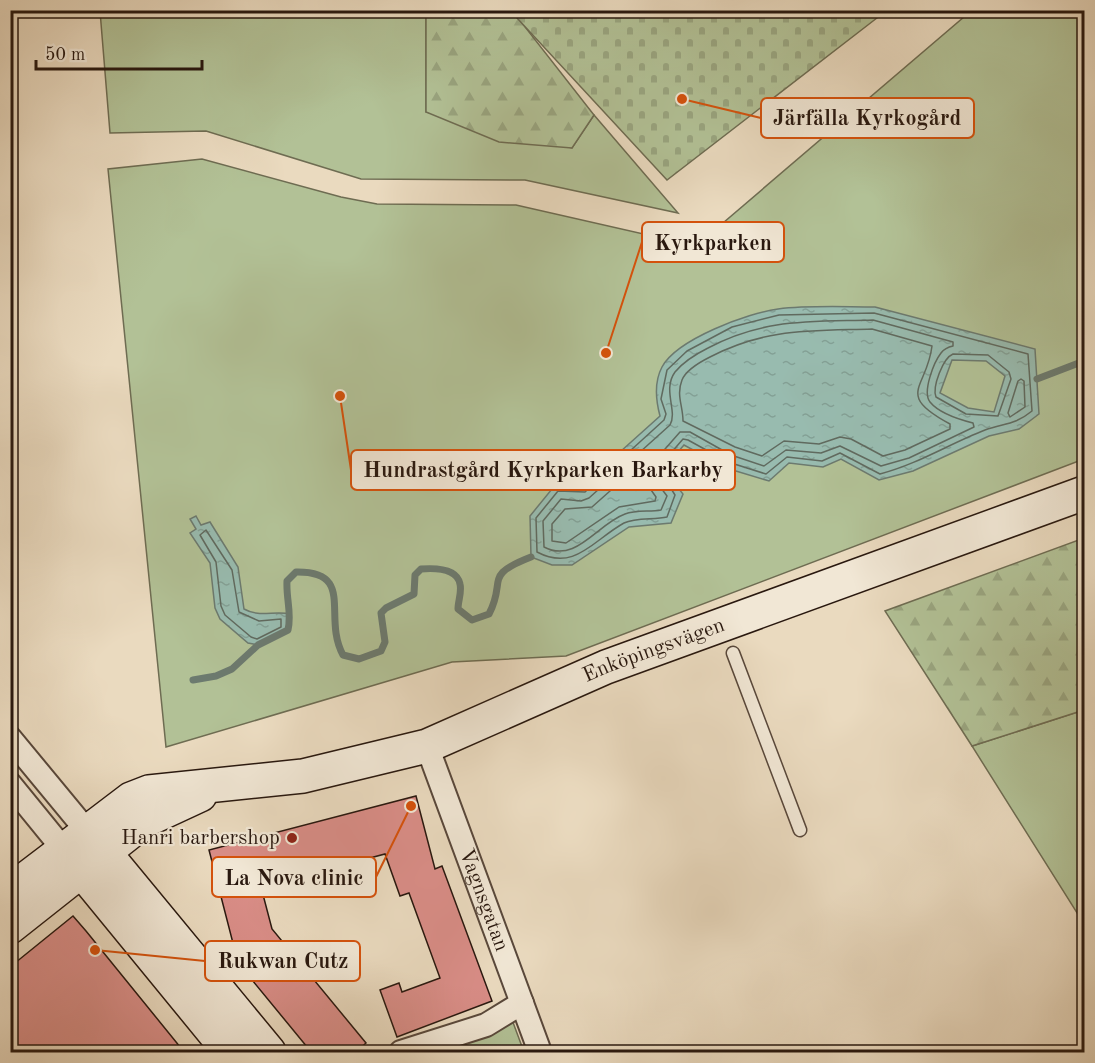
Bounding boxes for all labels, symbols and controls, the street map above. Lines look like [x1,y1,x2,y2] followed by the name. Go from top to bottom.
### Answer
[36,33,202,71] scale bar
[45,46,85,64] text: 50 m
[761,98,974,138] callout: Järfälla Kyrkogård
[773,108,961,130] text: Järfälla Kyrkogård
[642,222,784,262] callout: Kyrkparken
[654,233,772,255] text: Kyrkparken
[351,450,735,490] callout: Hundrastgård Kyrkparken Barkarby
[363,460,723,482] text: Hundrastgård Kyrkparken Barkarby
[580,614,727,686] street label: Enköpingsvägen
[121,828,280,849] place label: Hanri barbershop
[285,831,299,845] marker: Hanri barbershop
[455,846,512,954] street label: Vagnsgatan
[212,857,376,897] callout: La Nova clinic
[224,868,364,890] text: La Nova clinic
[205,941,360,981] callout: Rukwan Cutz
[218,951,348,973] text: Rukwan Cutz

